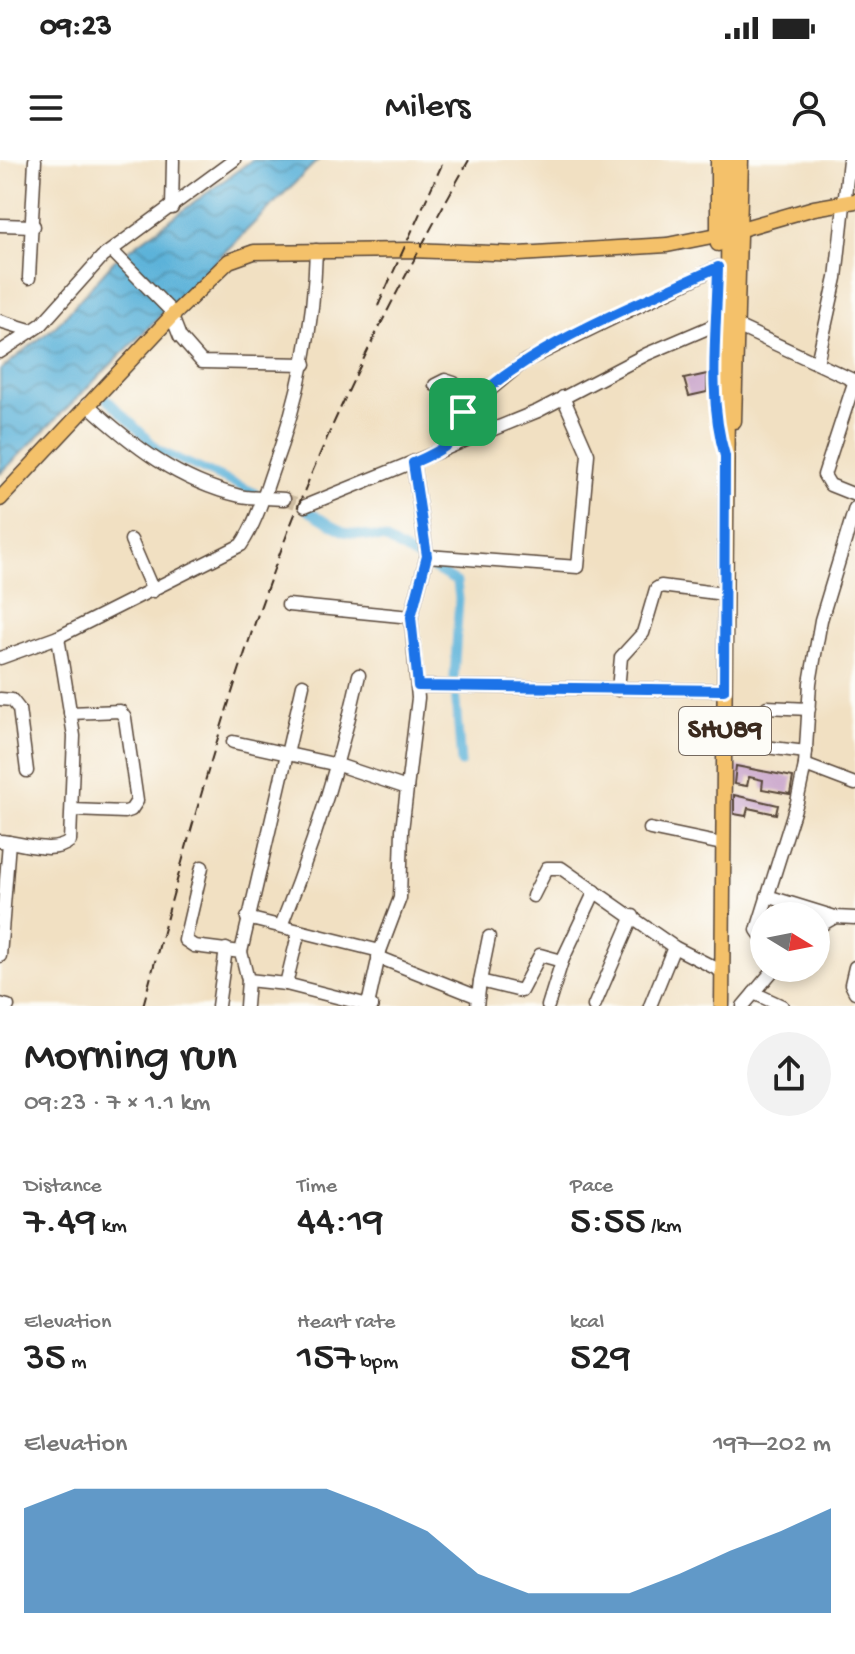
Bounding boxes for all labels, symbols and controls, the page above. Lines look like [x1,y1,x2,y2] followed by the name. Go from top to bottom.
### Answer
[40,11,112,46] text: 09:23
[24,86,68,130] icon: menu
[787,86,831,130] icon: person
[385,87,470,130] text: Milers
[429,378,497,446] pin
[441,390,485,434] icon: arrive
[679,707,771,755] road number: SHU89
[750,902,830,982] north arrow
[750,902,830,982] map controls
[747,1032,831,1116] button: share
[24,1033,237,1085] text: Morning run
[24,1089,210,1120] text: 09:23 · 7 × 1.1 km
[24,1174,102,1200] text: Distance
[297,1174,337,1200] text: Time
[570,1174,613,1200] text: Pace
[24,1200,96,1247] text: 7.49
[297,1200,384,1247] text: 44:19
[570,1200,646,1247] text: 5:55
[96,1214,127,1240] text: km
[646,1214,682,1240] text: /km
[24,1310,111,1336] text: Elevation
[297,1310,395,1336] text: Heart rate
[570,1310,604,1336] text: kcal
[24,1336,66,1383] text: 35
[297,1336,355,1383] text: 157
[570,1336,631,1383] text: 529
[66,1350,87,1376] text: m
[355,1350,398,1376] text: bpm
[24,1430,127,1461] text: Elevation
[713,1430,831,1461] text: 197–202 m

